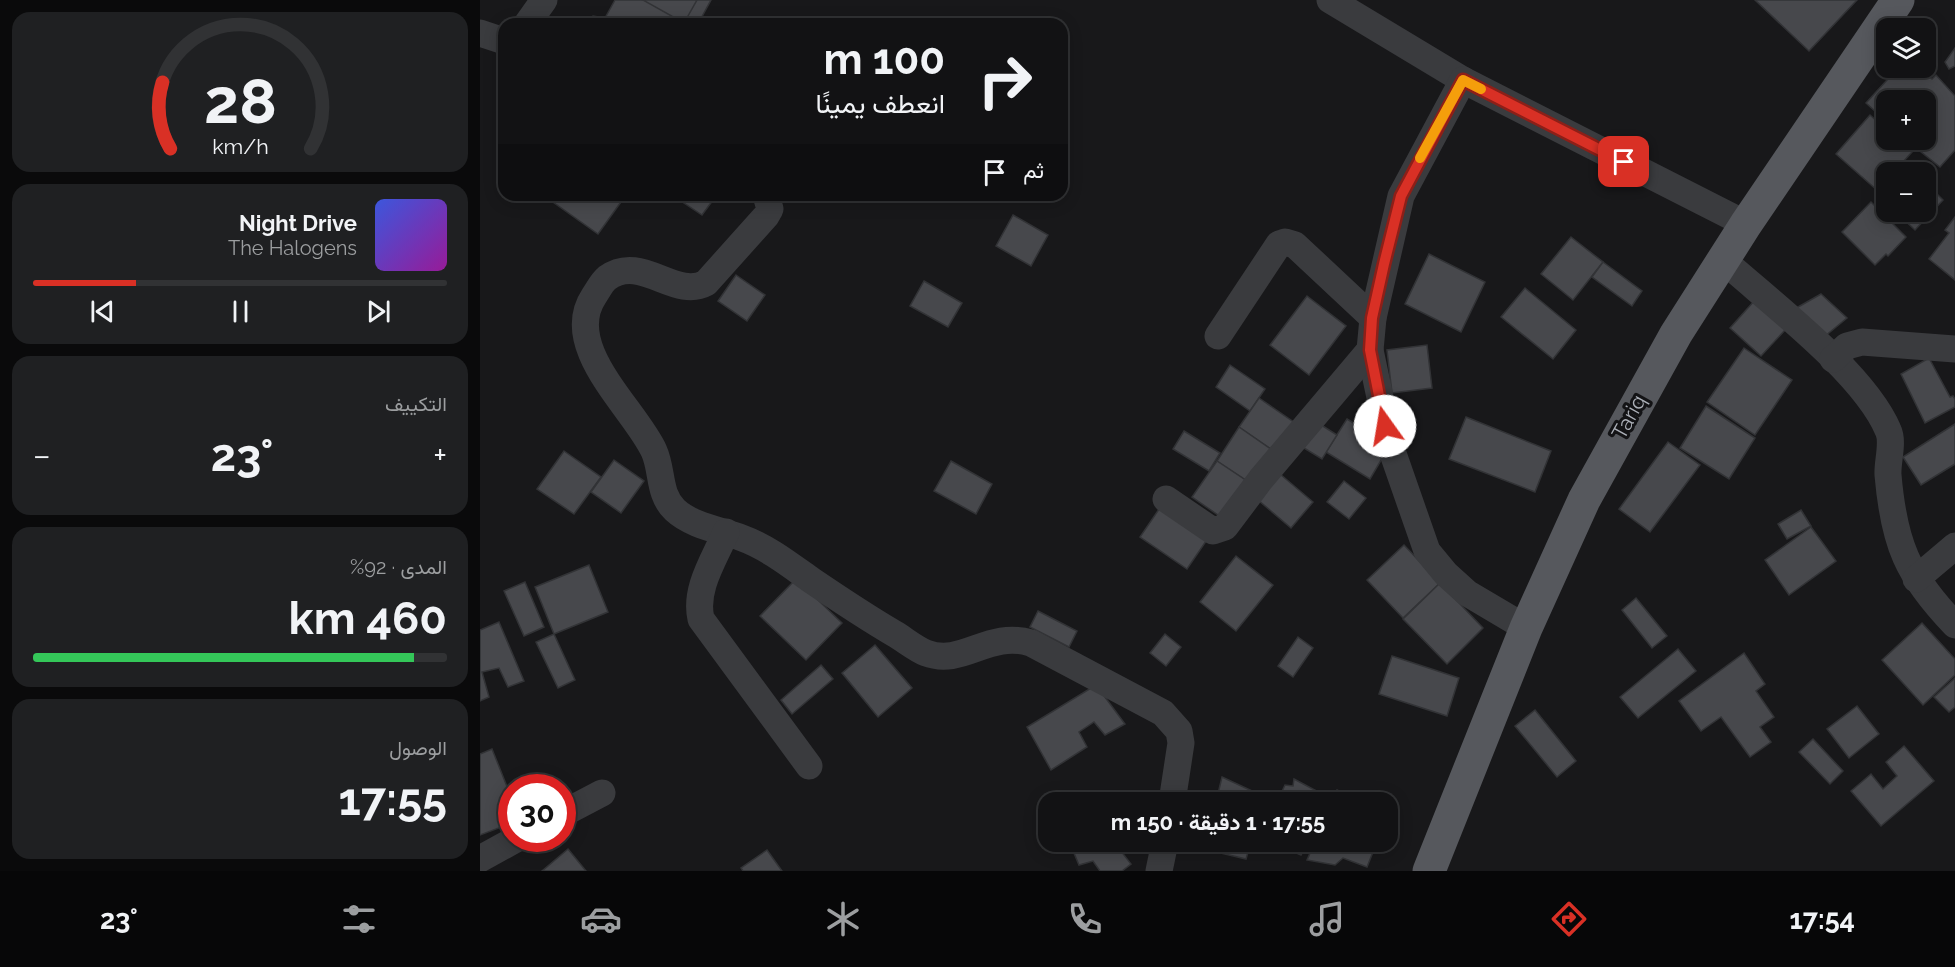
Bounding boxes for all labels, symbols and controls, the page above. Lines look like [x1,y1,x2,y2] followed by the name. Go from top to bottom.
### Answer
[1876,18,1936,222] map controls
[1876,18,1936,78] button: layers
[823,35,945,84] text: 100 m
[966,42,1044,120] icon: right
[204,64,276,138] text: 28
[816,88,945,119] text: انعطف يمينًا
[1876,90,1936,150] button: +
[212,134,268,159] text: km/h
[1598,136,1649,187] pin
[1607,145,1640,178] icon: arrive
[978,156,1011,189] icon: arrive
[1023,157,1044,183] text: ثم
[1876,162,1936,222] button: −
[239,210,357,236] text: Night Drive
[228,236,357,260] text: The Halogens
[86,295,119,328] icon: previous
[224,295,257,328] icon: pause
[362,295,395,328] icon: next
[1606,390,1651,443] street label: Tariq
[385,392,447,416] text: التكييف
[1353,394,1417,458] position arrow
[211,429,273,482] text: 23°
[33,436,51,475] text: −
[433,436,447,475] text: +
[350,555,447,579] text: المدى · 92%
[289,592,447,645] text: 460 km
[389,736,447,760] text: الوصول
[339,773,447,826] text: 17:55
[498,774,576,852] speed limit sign: 30
[1111,809,1325,835] text: 17:55 · 1 دقيقة · 150 m
[338,898,380,940] icon: filters
[580,898,622,940] icon: car
[822,898,864,940] icon: climate
[1064,898,1106,940] icon: phone
[1306,898,1348,940] icon: music
[1548,898,1590,940] icon: directions
[100,904,138,935] text: 23°
[1789,904,1855,935] text: 17:54

